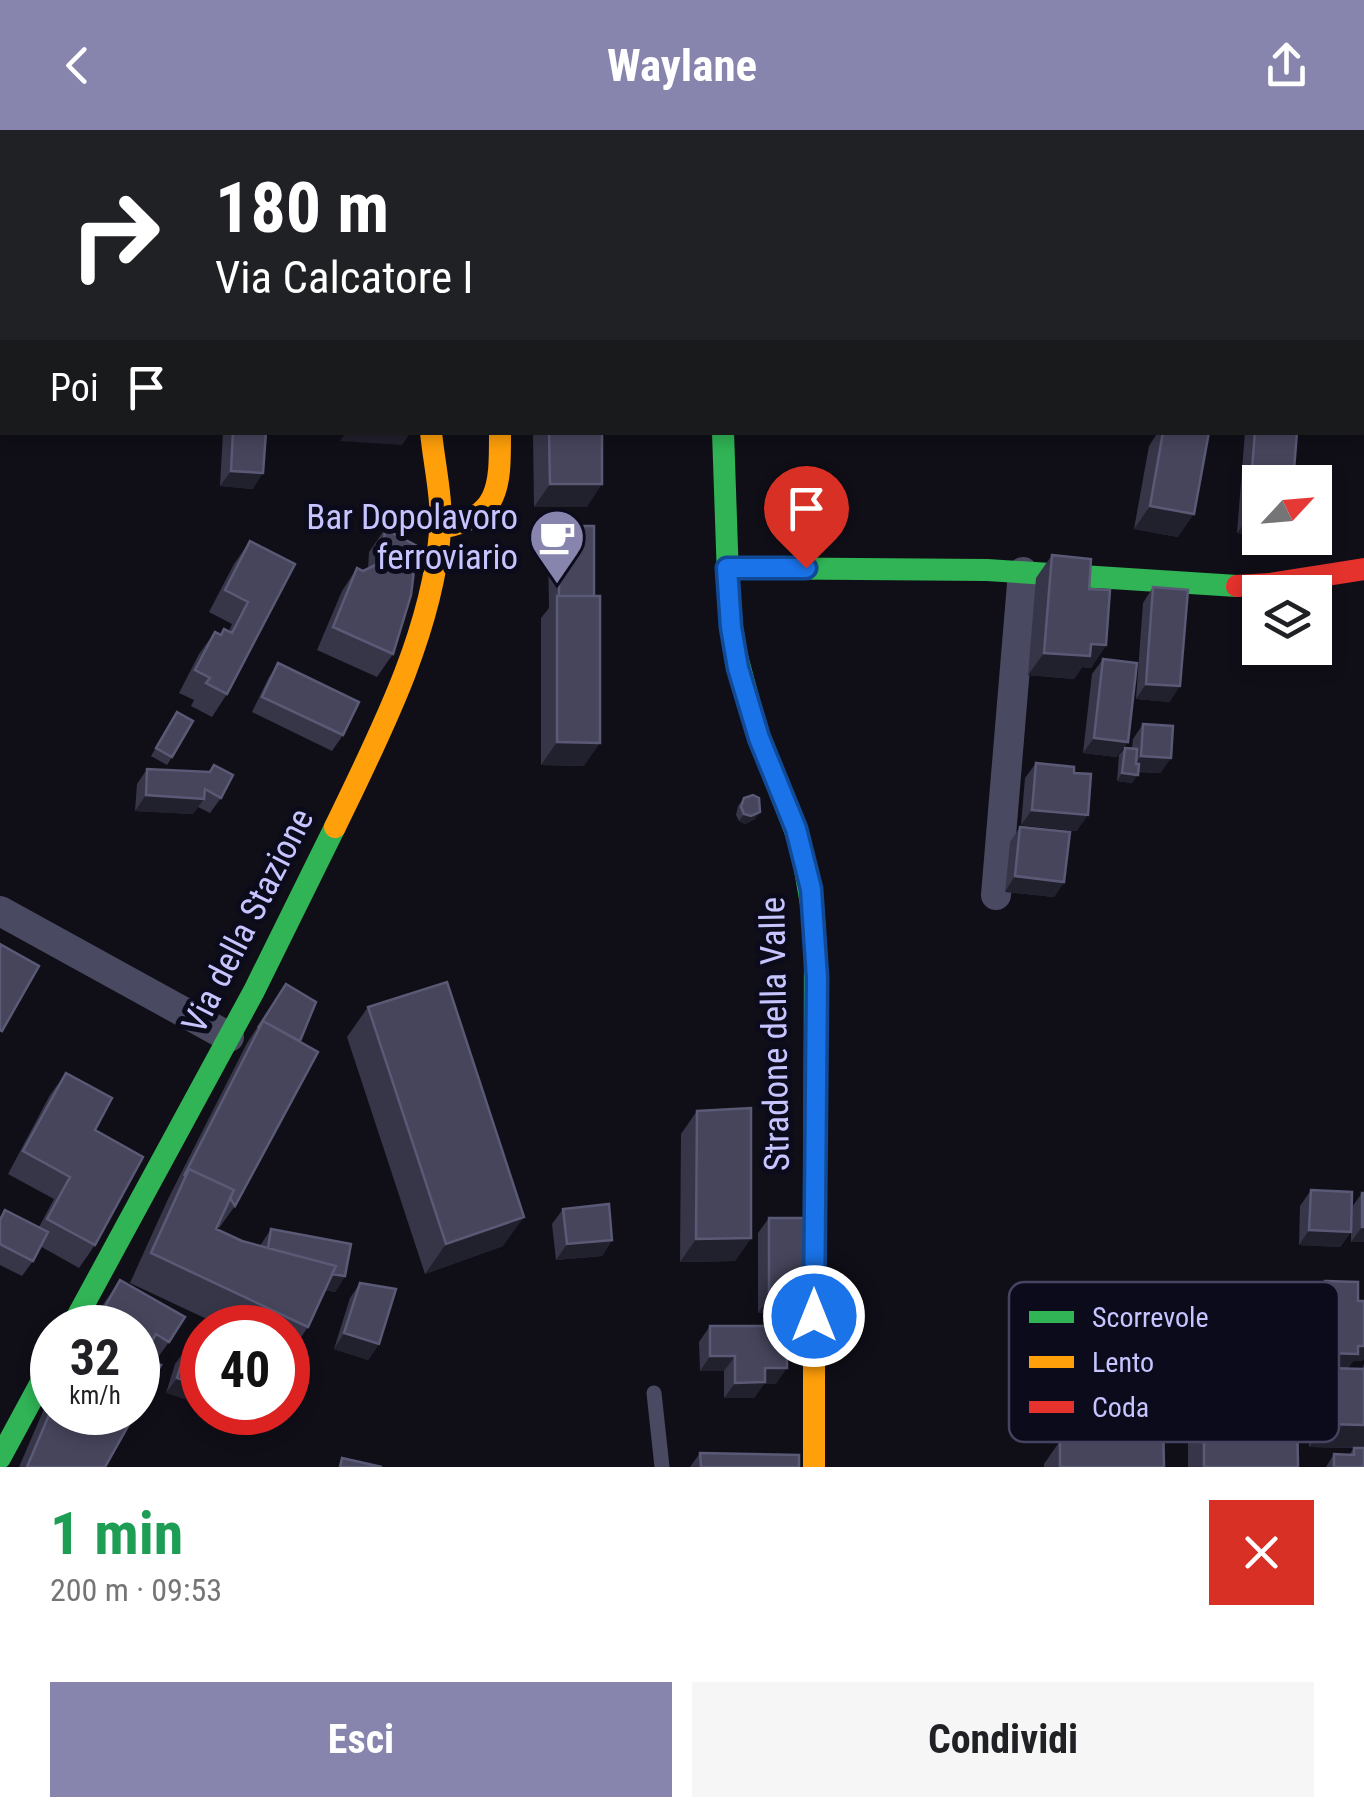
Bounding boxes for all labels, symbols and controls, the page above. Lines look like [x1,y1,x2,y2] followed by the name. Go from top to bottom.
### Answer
[50,38,105,93] icon: back
[1259,38,1314,93] icon: share
[607,39,757,92] text: Waylane
[215,167,389,249] text: 180 m
[50,170,180,300] icon: right
[215,251,474,304] text: Via Calcatore I
[119,360,174,415] icon: arrive
[50,366,99,410] text: Poi
[1242,465,1332,555] north arrow
[1242,465,1332,665] map controls
[764,466,849,569] pin
[779,481,834,536] icon: arrive
[306,497,518,578] place label: Bar Dopolavoro ferroviario
[527,507,587,586] cafe icon: Bar Dopolavoro ferroviario
[1242,575,1332,665] button: layers
[174,802,322,1040] street label: Via della Stazione
[752,897,798,1171] street label: Stradone della Valle
[762,1264,866,1368] position arrow
[1009,1282,1339,1442] legend
[1092,1301,1209,1334] text: Scorrevole
[180,1305,310,1435] speed limit sign: 40
[70,1329,120,1387] text: 32
[1092,1346,1154,1379] text: Lento
[69,1381,121,1410] text: km/h
[1092,1391,1149,1424] text: Coda
[50,1498,183,1569] text: 1 min
[1209,1500,1314,1605] button: close
[50,1571,222,1609] text: 200 m · 09:53
[50,1682,672,1797] button: Esci
[692,1682,1314,1797] button: Condividi

